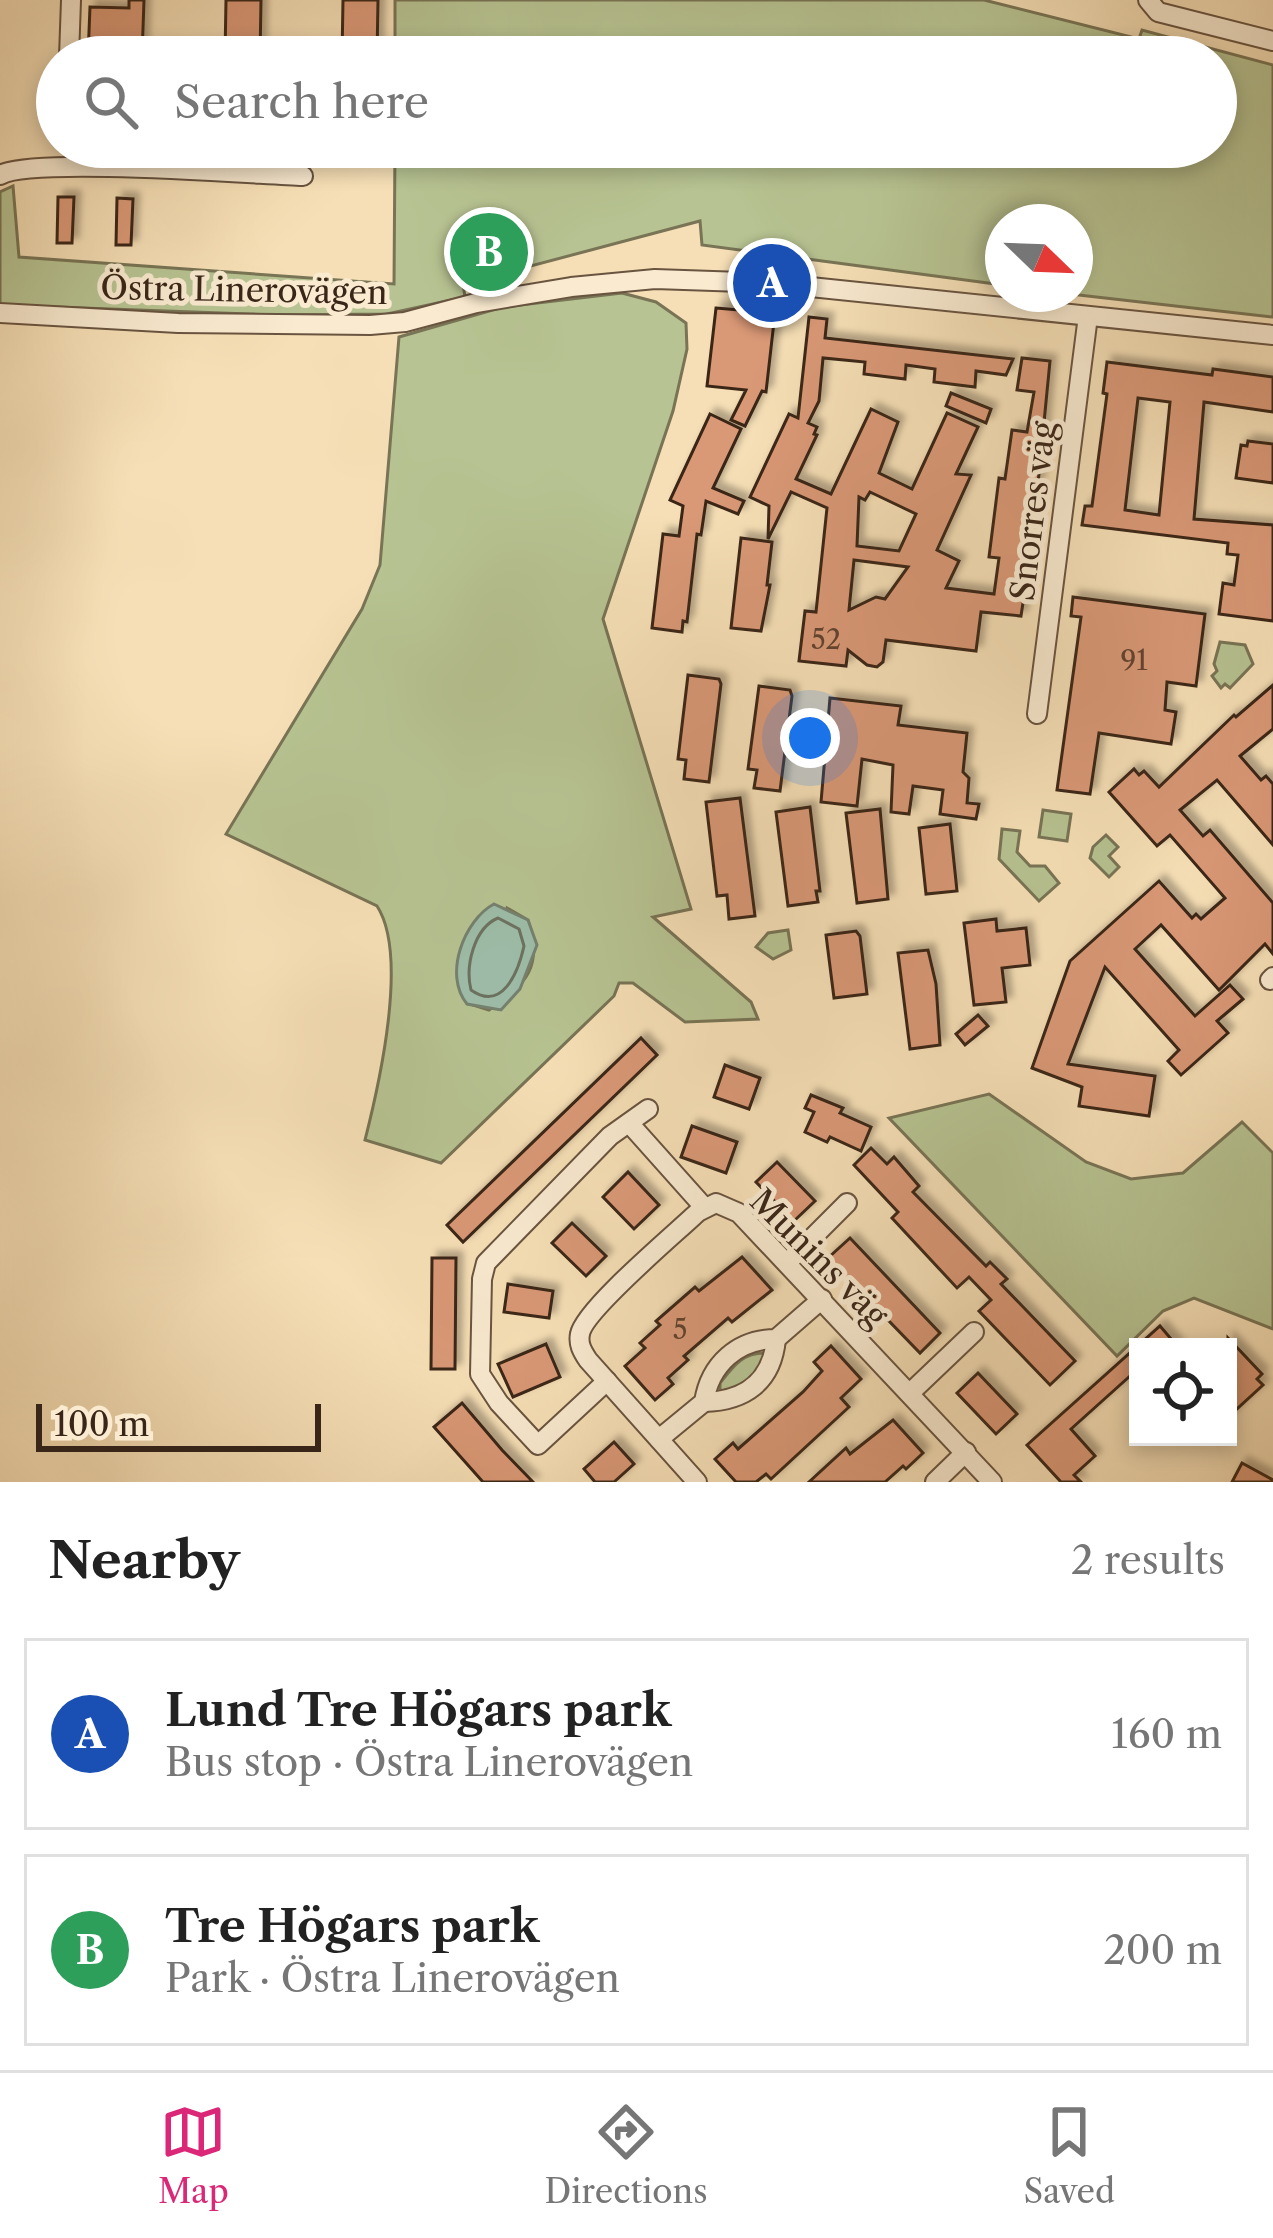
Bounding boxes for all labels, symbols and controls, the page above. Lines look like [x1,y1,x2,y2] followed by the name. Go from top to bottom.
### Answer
[36,36,1237,168] search box
[78,69,144,135] icon: search
[174,74,429,130] text: Search here
[985,204,1093,312] north arrow
[450,207,528,297] pin: B
[733,238,811,328] pin: A
[100,267,388,313] street label: Östra Linerovägen
[1002,418,1064,603] street label: Snorres väg
[811,623,841,656] house number: 52
[1120,644,1148,677] house number: 91
[780,708,840,768] your location
[741,1180,897,1336] street label: Munins väg
[673,1313,687,1346] house number: 5
[1129,1338,1237,1446] map controls
[1129,1338,1237,1446] button: locate
[36,1398,321,1451] scale bar
[54,1404,149,1445] text: 100 m
[48,1529,240,1591] text: Nearby
[1071,1536,1225,1584] text: 2 results
[165,1682,671,1738] text: Lund Tre Högars park
[75,1710,105,1758] text: A
[1111,1710,1222,1758] text: 160 m
[165,1738,693,1786] text: Bus stop · Östra Linerovägen
[165,1898,539,1954] text: Tre Högars park
[76,1926,105,1974] text: B
[1103,1926,1222,1974] text: 200 m
[165,1954,620,2002] text: Park · Östra Linerovägen
[158,2099,229,2212] tab: Map
[545,2099,708,2212] tab: Directions
[1023,2099,1115,2212] tab: Saved

